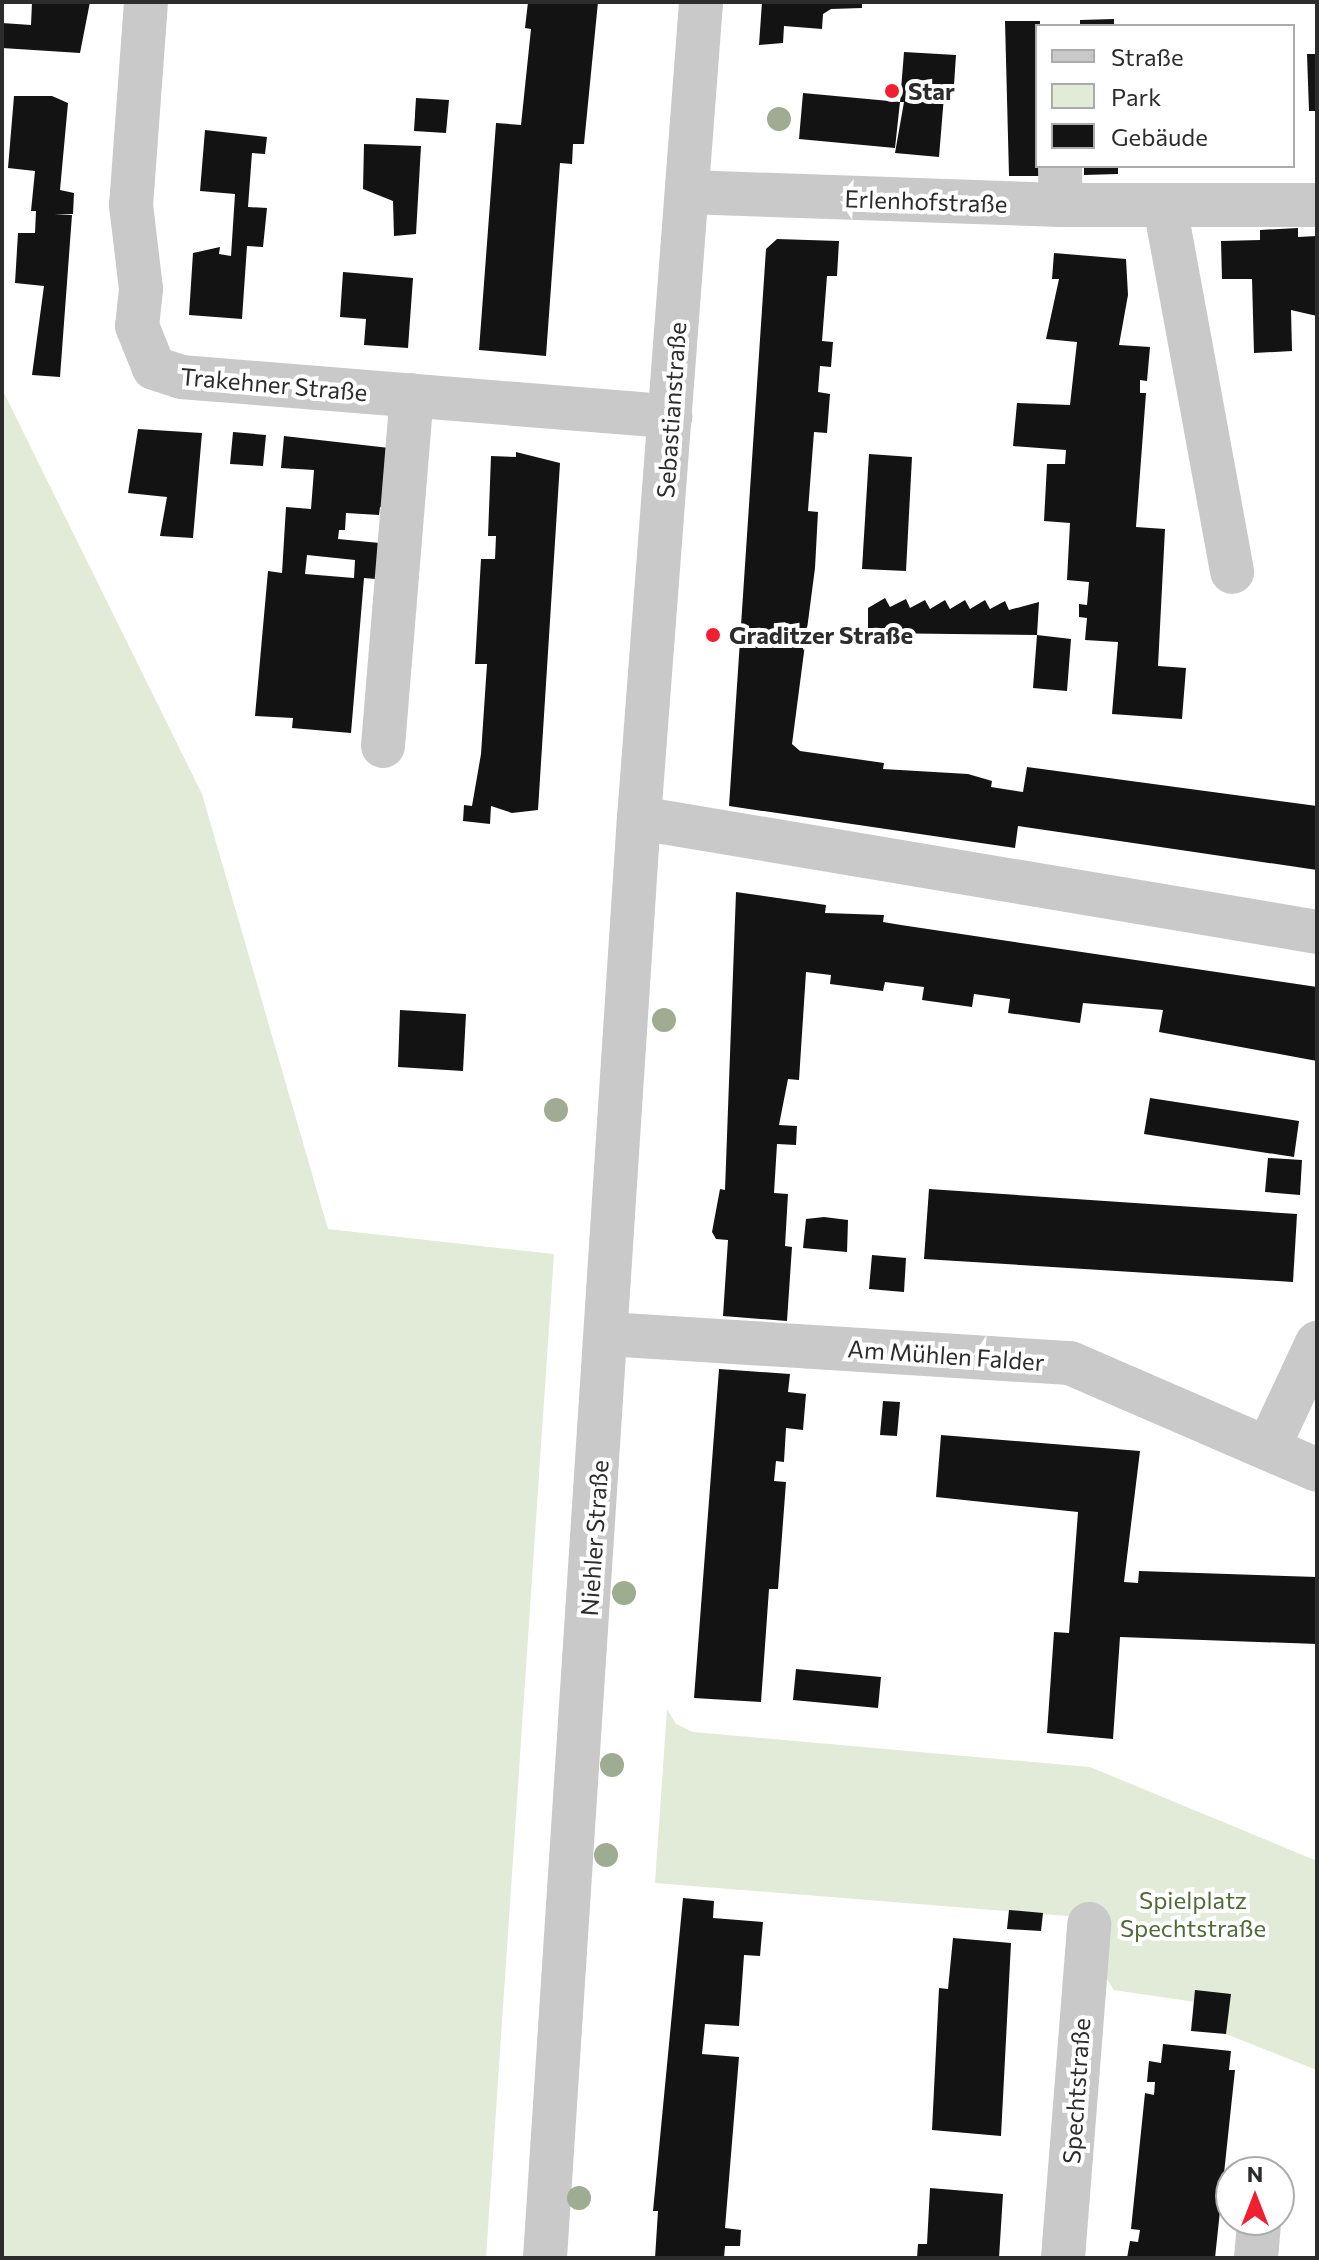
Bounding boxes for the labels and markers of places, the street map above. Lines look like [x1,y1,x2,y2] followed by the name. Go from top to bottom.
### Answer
[908,77,955,105] place label: Star
[883,82,901,100] marker: Star
[729,621,913,649] place label: Graditzer Straße
[704,626,722,644] marker: Graditzer Straße

